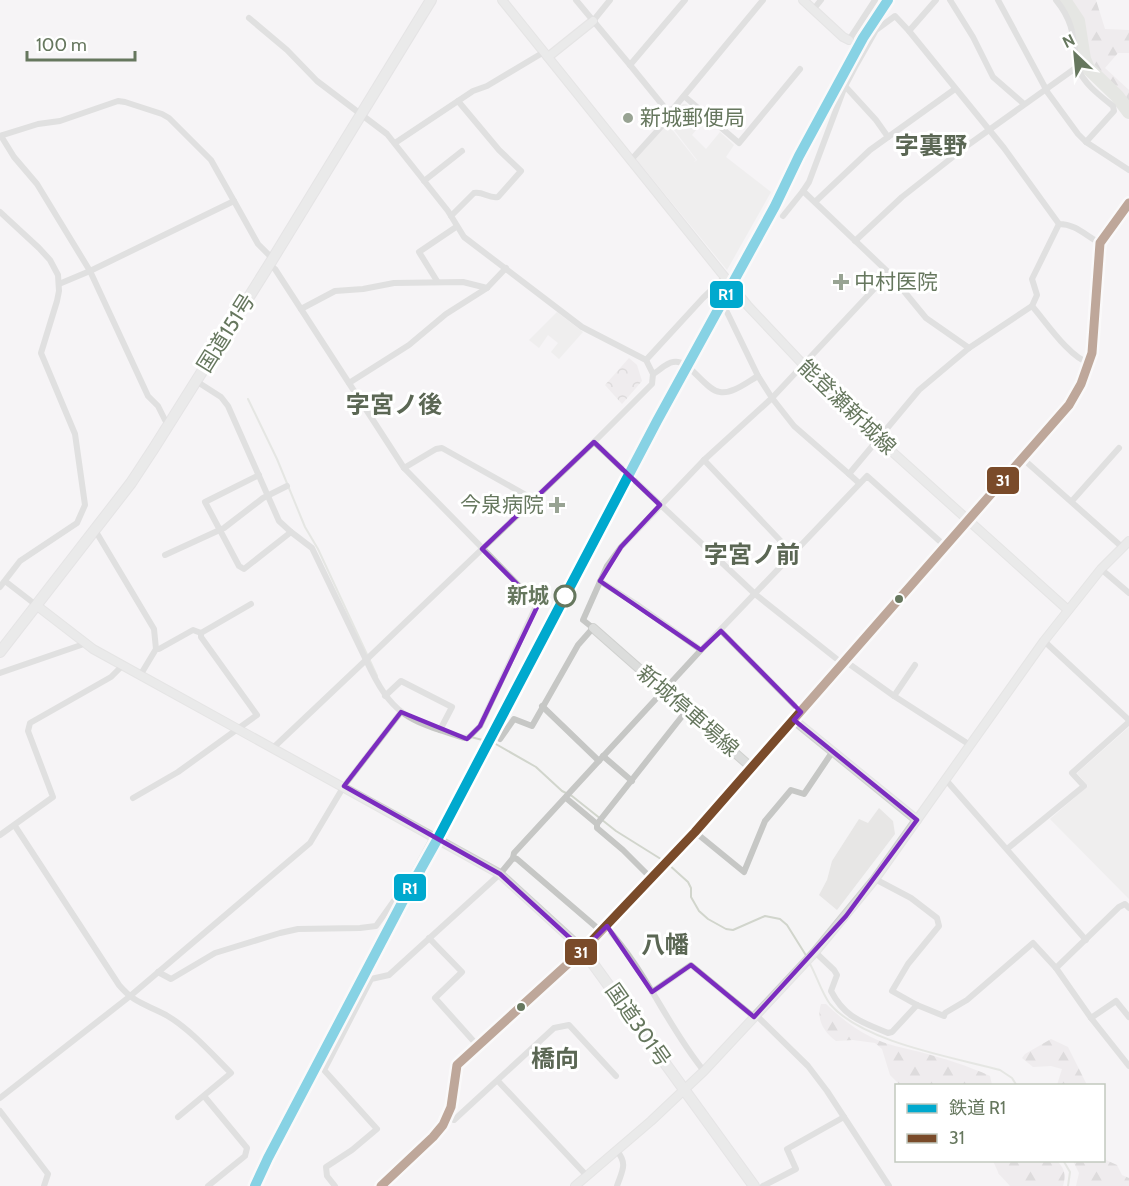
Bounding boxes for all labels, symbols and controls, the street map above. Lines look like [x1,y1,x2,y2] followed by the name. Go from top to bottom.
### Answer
[27,24,135,62] scale bar
[1045,24,1105,84] north arrow
[1059,30,1078,52] text: N
[36,34,87,56] text: 100 m
[640,105,745,130] place label: 新城郵便局
[621,111,635,125] marker: 新城郵便局
[895,131,967,160] district label: 字裏野
[854,269,938,294] place label: 中村医院
[832,273,850,291] marker: 中村医院
[709,280,744,309] line badge: R1
[718,285,734,304] text: R1
[192,289,260,377] street label: 国道151号
[793,354,901,459] street label: 能登瀬新城線
[346,390,442,419] district label: 字宮ノ後
[986,466,1020,495] line badge: 31
[996,471,1010,490] text: 31
[460,492,544,517] place label: 今泉病院
[548,496,566,514] marker: 今泉病院
[704,540,800,569] district label: 字宮ノ前
[507,583,549,608] place label: 新城
[554,585,576,607] marker: 新城
[893,593,905,605] unlabelled marker
[633,660,744,761] street label: 新城停車場線
[393,873,427,902] line badge: R1
[402,879,418,898] text: R1
[641,930,689,959] district label: 八幡
[564,938,598,966] line badge: 31
[574,943,588,962] text: 31
[601,978,676,1071] street label: 国道301号
[515,1001,527,1013] unlabelled marker
[531,1044,579,1073] district label: 橋向
[895,1084,1105,1162] legend
[949,1097,1006,1119] text: 鉄道 R1
[949,1127,965,1149] text: 31

